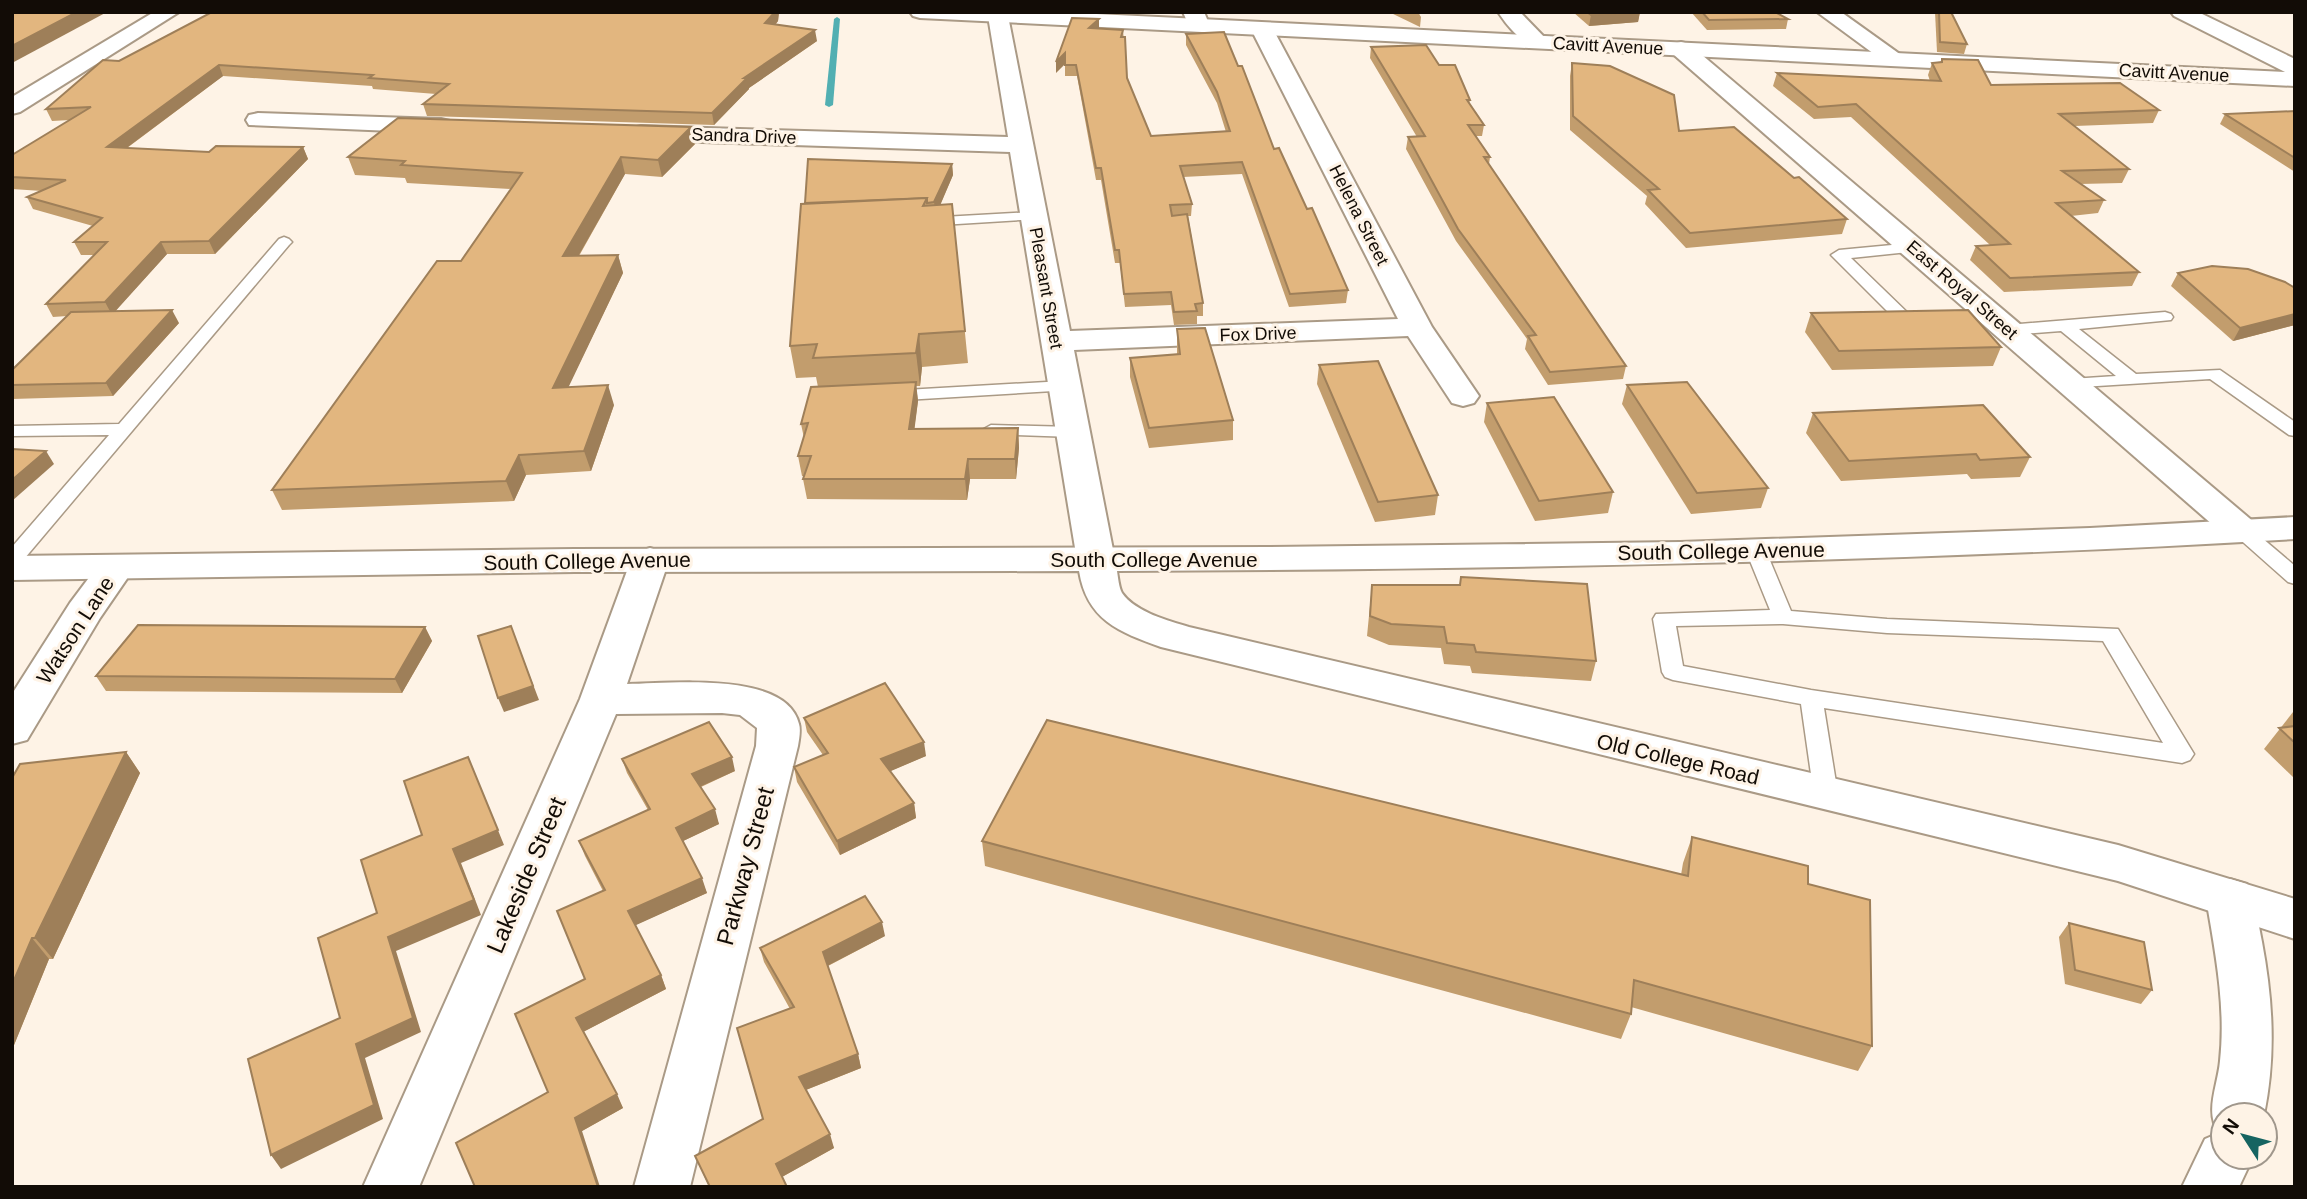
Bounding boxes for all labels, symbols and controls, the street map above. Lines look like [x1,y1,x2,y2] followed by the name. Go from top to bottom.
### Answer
[1552,33,1664,59] street label: Cavitt Avenue
[2118,60,2230,86] street label: Cavitt Avenue
[691,124,797,148] street label: Sandra Drive
[1325,161,1393,269] street label: Helena Street
[1025,226,1067,350] street label: Pleasant Street
[1903,237,2021,343] street label: East Royal Street
[1219,323,1297,345] street label: Fox Drive
[1617,538,1825,564] street label: South College Avenue
[483,548,691,574] street label: South College Avenue
[1050,548,1258,571] street label: South College Avenue
[32,572,118,688] street label: Watson Lane
[1595,729,1761,789] street label: Old College Road
[711,784,779,948] street label: Parkway Street
[481,793,571,957] street label: Lakeside Street
[2209,1101,2279,1171] north arrow
[2218,1115,2243,1138] text: N

